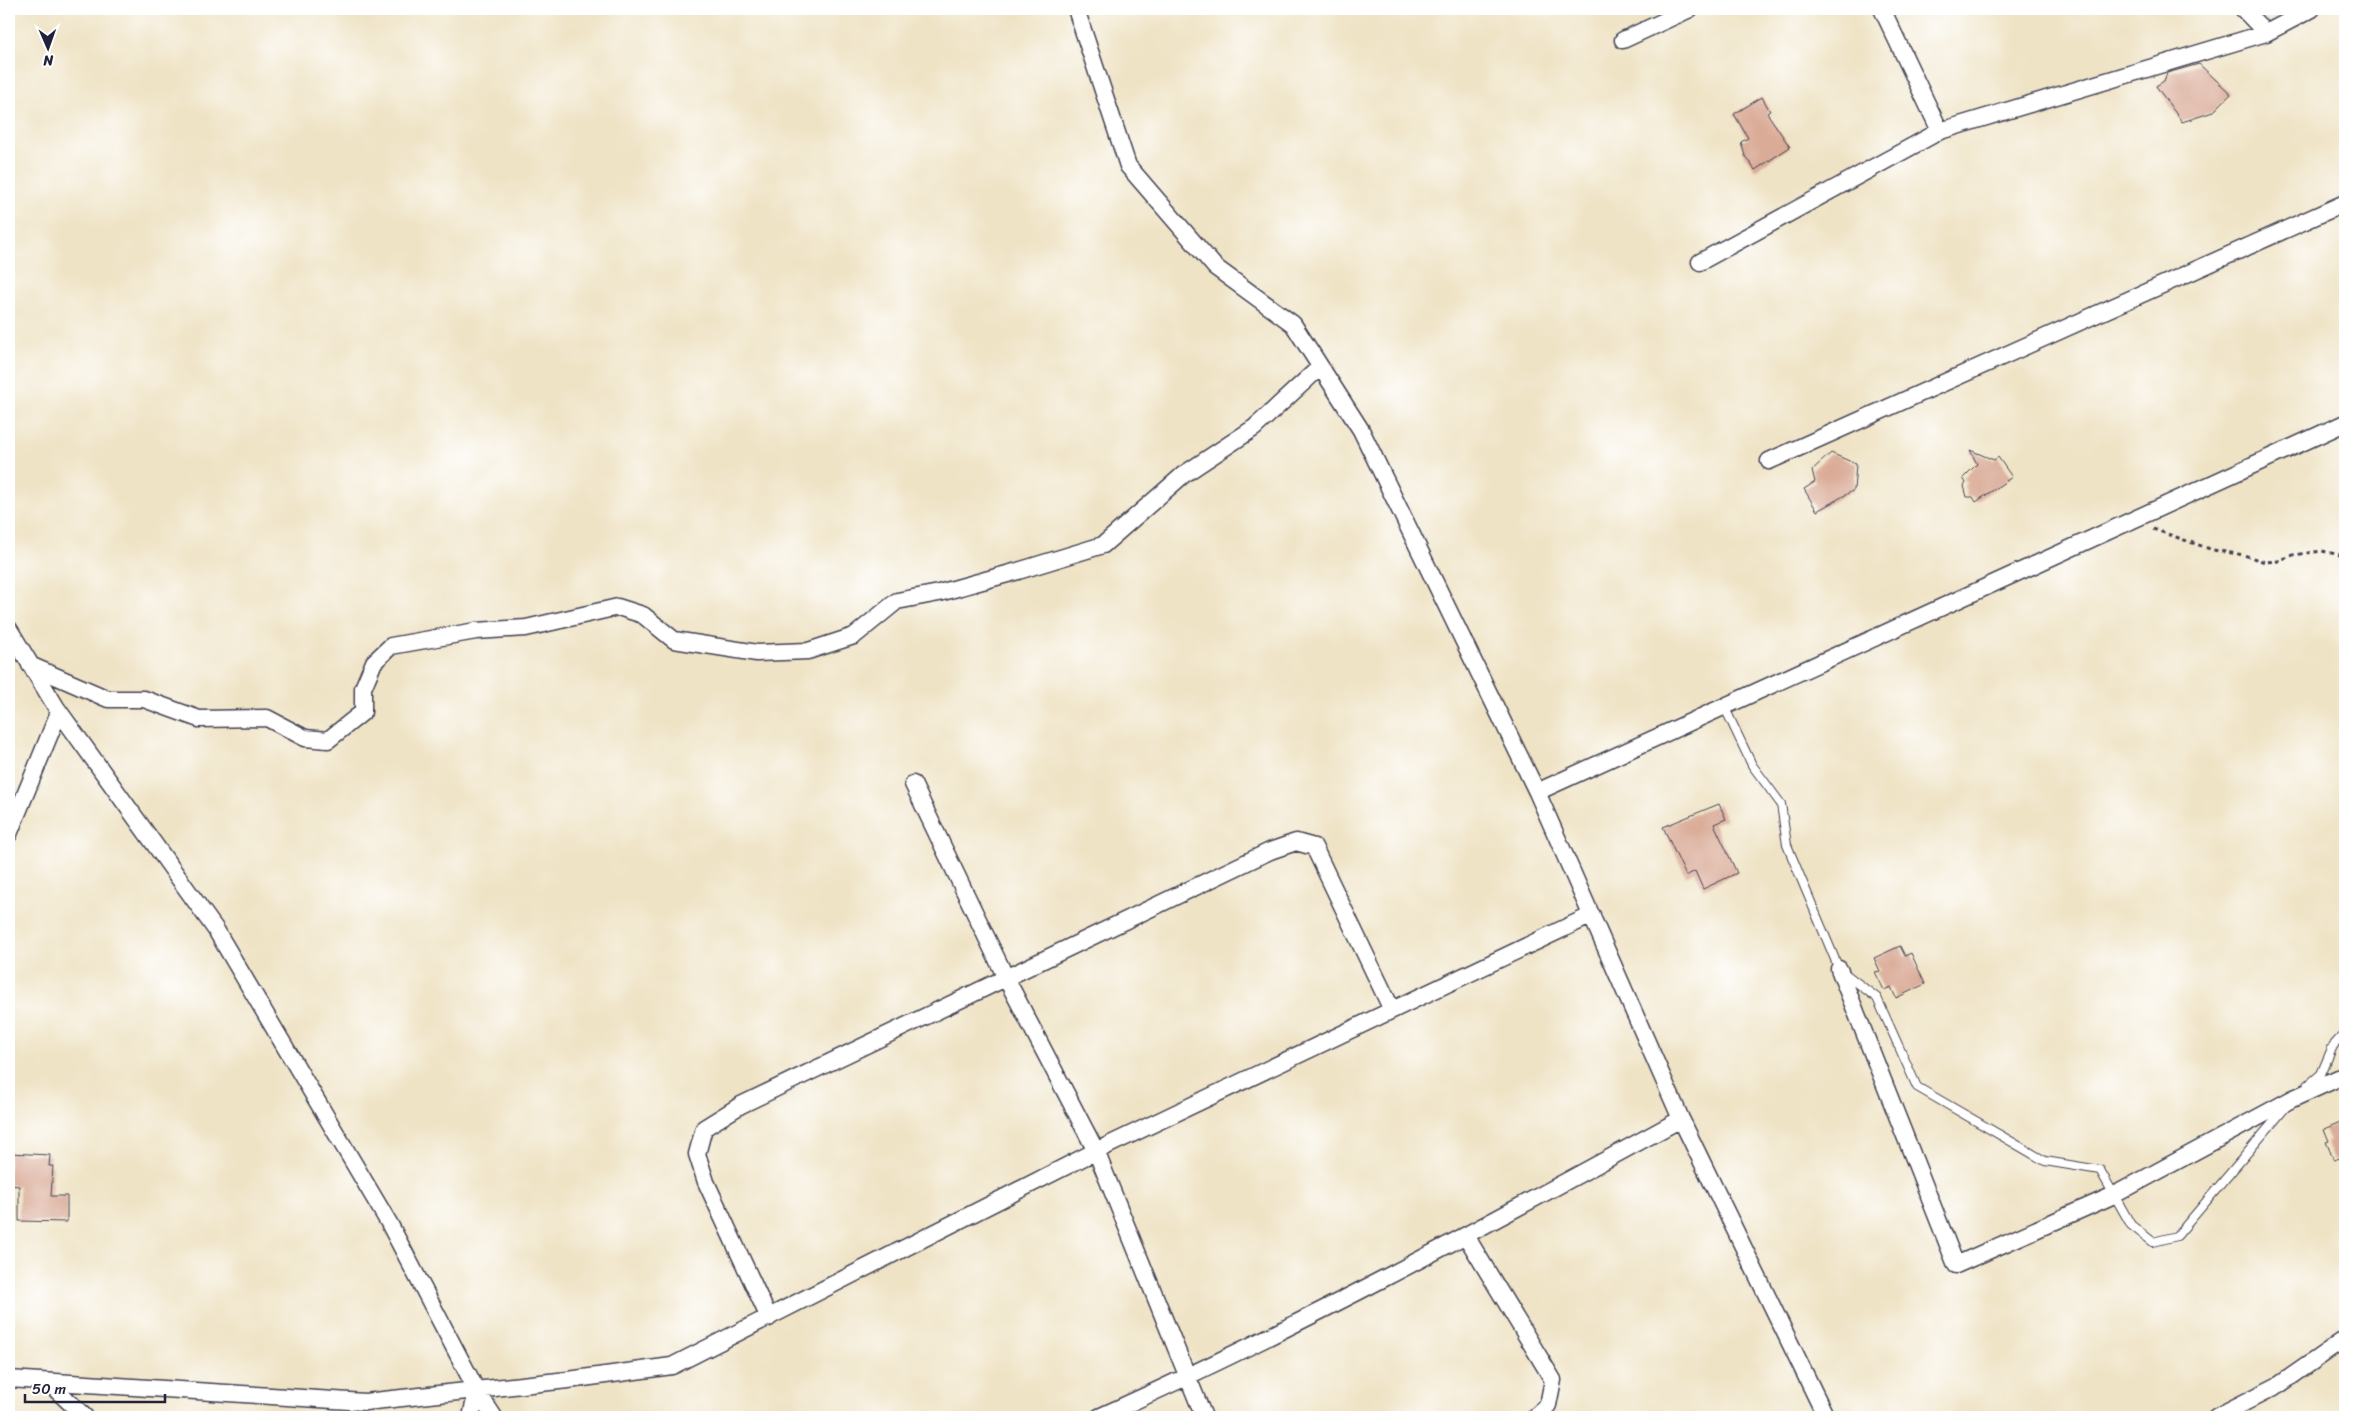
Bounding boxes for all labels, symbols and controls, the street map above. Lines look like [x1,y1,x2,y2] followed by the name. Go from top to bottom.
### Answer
[22,22,72,72] north arrow
[43,48,55,73] text: N
[25,1371,165,1403] scale bar
[32,1376,67,1402] text: 50 m

